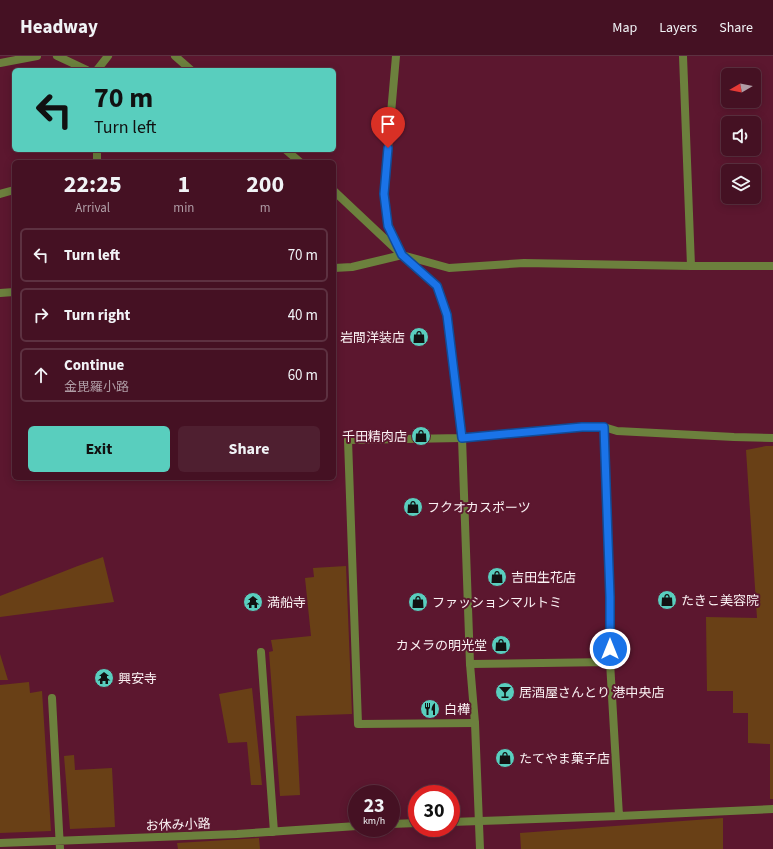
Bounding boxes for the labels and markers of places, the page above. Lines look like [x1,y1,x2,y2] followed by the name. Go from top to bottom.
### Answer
[371,107,405,148] pin
[408,326,430,348] shop icon: 岩間洋装店
[340,329,405,347] place label: 岩間洋装店
[410,425,432,447] shop icon: 千田精肉店
[342,428,407,446] place label: 千田精肉店
[402,496,424,518] shop icon: フクオカスポーツ
[427,499,531,517] place label: フクオカスポーツ
[486,566,508,588] shop icon: 吉田生花店
[511,569,576,587] place label: 吉田生花店
[656,589,678,611] shop icon: たきこ美容院
[242,591,264,613] temple icon: 満船寺
[407,591,429,613] shop icon: ファッションマルトミ
[681,592,759,610] place label: たきこ美容院
[267,594,306,612] place label: 満船寺
[432,594,562,612] place label: ファッションマルトミ
[490,634,512,656] shop icon: カメラの明光堂
[396,637,487,655] place label: カメラの明光堂
[93,667,115,689] temple icon: 興安寺
[118,670,157,688] place label: 興安寺
[494,681,516,703] bar icon: 居酒屋さんとり 港中央店
[519,684,665,702] place label: 居酒屋さんとり 港中央店
[419,698,441,720] restaurant icon: 白樺
[444,701,470,719] place label: 白樺
[494,747,516,769] shop icon: たてやま菓子店
[519,750,610,768] place label: たてやま菓子店

